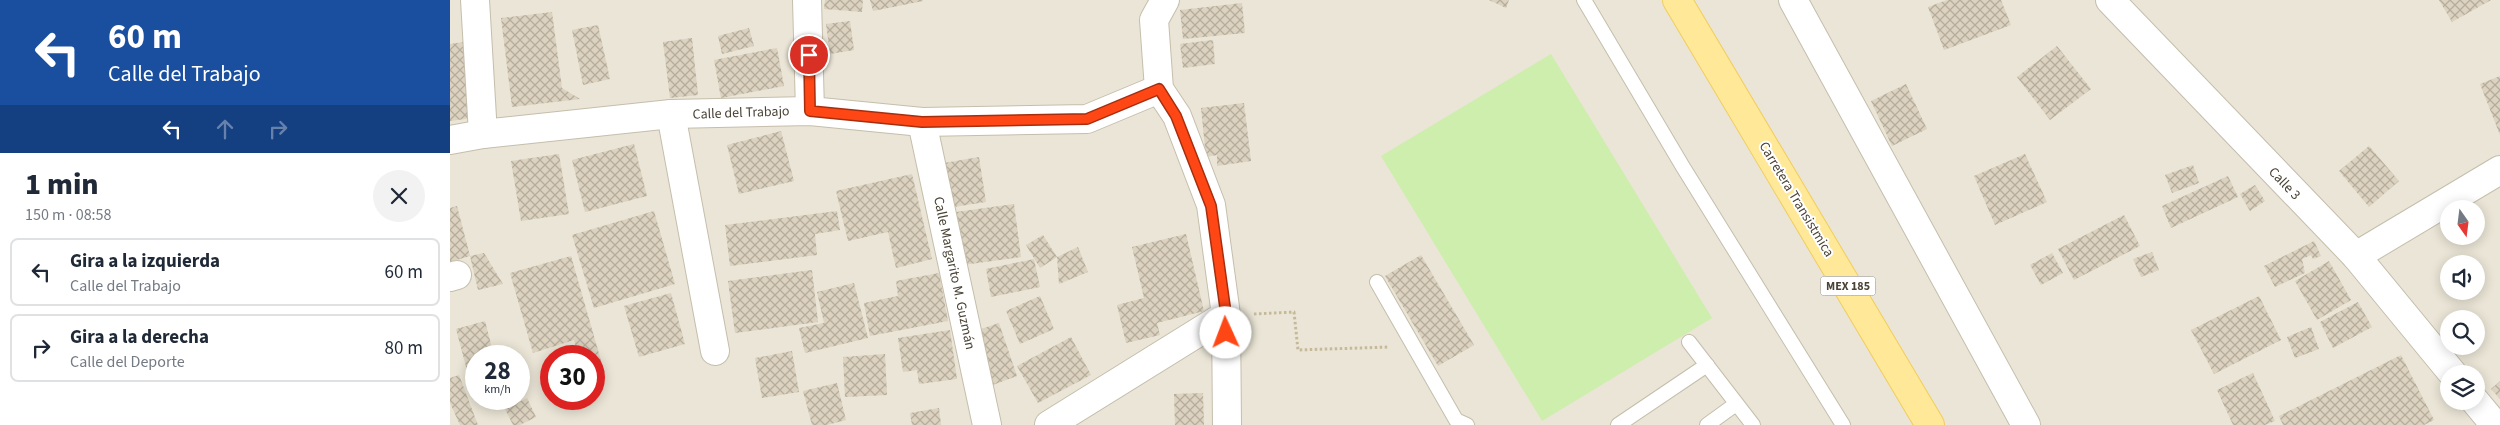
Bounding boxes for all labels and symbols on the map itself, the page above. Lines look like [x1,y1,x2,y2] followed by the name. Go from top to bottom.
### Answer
[788,34,830,76] pin
[692,101,790,125] street label: Calle del Trabajo
[1754,138,1839,261] street label: Carretera Transistmica
[2264,163,2305,205] street label: Calle 3
[928,195,980,352] street label: Calle Margarito M. Guzmán
[2440,200,2485,245] north arrow
[1820,276,1876,296] road number: MEX 185
[1199,306,1251,358] position arrow
[540,345,605,410] speed limit sign: 30

